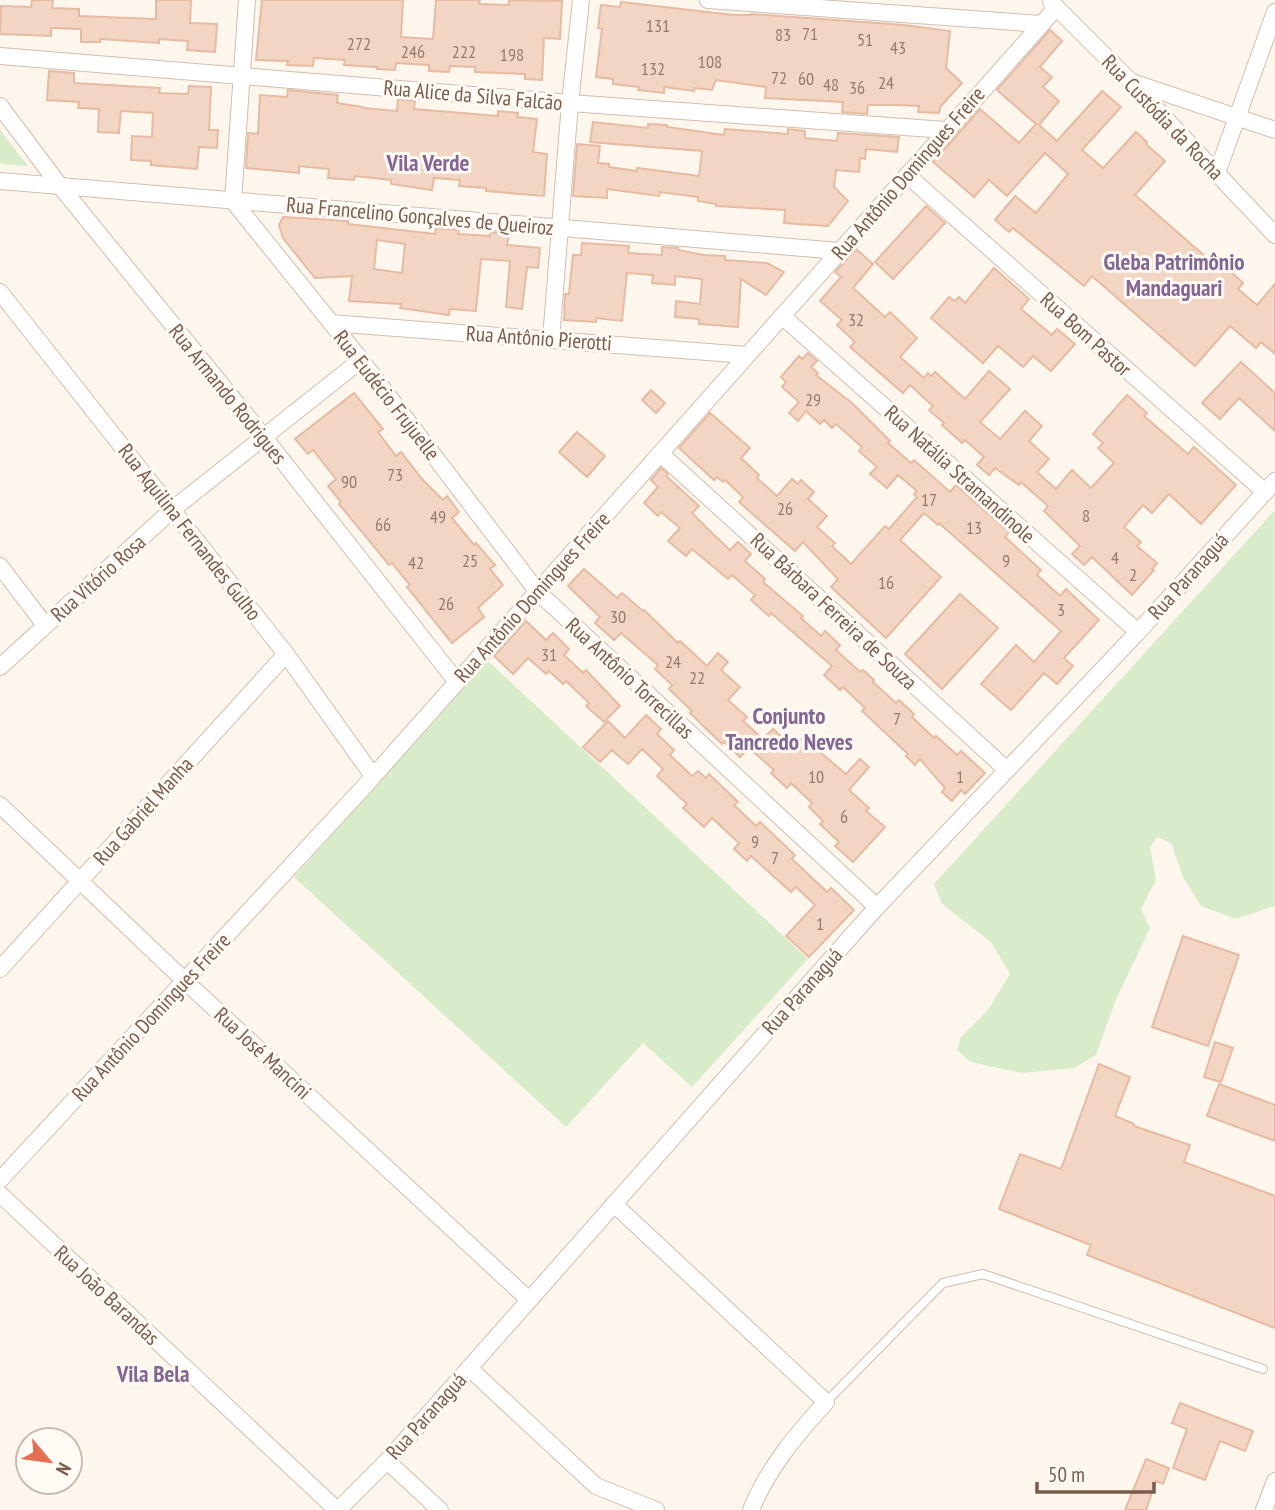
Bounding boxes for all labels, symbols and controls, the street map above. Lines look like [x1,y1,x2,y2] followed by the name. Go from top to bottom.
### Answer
[646,14,670,37] house number: 131
[802,22,818,45] house number: 71
[775,23,791,46] house number: 83
[857,28,873,51] house number: 51
[347,32,371,55] house number: 272
[890,36,906,59] house number: 43
[401,40,425,63] house number: 246
[452,40,476,63] house number: 222
[500,43,524,66] house number: 198
[1096,49,1230,185] street label: Rua Custódia da Rocha
[698,50,722,73] house number: 108
[641,57,665,80] house number: 132
[771,66,787,89] house number: 72
[798,67,814,90] house number: 60
[878,71,894,94] house number: 24
[823,73,839,96] house number: 48
[382,74,564,116] street label: Rua Alice da Silva Falcão
[849,76,865,99] house number: 36
[825,81,991,265] street label: Rua Antônio Domingues Freire
[386,148,470,177] district label: Vila Verde
[285,191,555,241] street label: Rua Francelino Gonçalves de Queiroz
[1103,247,1245,302] district label: Gleba Patrimônio Mandaguari
[1035,286,1138,382] street label: Rua Bom Pastor
[848,308,864,331] house number: 32
[163,318,293,470] street label: Rua Armando Rodrigues
[465,319,613,357] street label: Rua Antônio Pierotti
[328,325,446,465] street label: Rua Eudécio Frujuelle
[805,388,821,411] house number: 29
[879,399,1041,549] street label: Rua Natália Stramandinole
[112,438,268,626] street label: Rua Aquilina Fernandes Gulho
[387,463,403,486] house number: 73
[341,470,357,493] house number: 90
[921,488,937,511] house number: 17
[777,497,793,520] house number: 26
[1082,504,1090,527] house number: 8
[430,505,446,528] house number: 49
[448,506,616,688] street label: Rua Antônio Domingues Freire
[375,513,391,536] house number: 66
[966,516,982,539] house number: 13
[745,527,923,695] street label: Rua Bárbara Ferreira de Souza
[1142,527,1234,625] street label: Rua Paranaguá
[45,528,151,628] street label: Rua Vitório Rosa
[1111,546,1119,569] house number: 4
[462,549,478,572] house number: 25
[1002,549,1010,572] house number: 9
[408,551,424,574] house number: 42
[1129,563,1137,586] house number: 2
[878,571,894,594] house number: 16
[438,592,454,615] house number: 26
[1057,598,1065,621] house number: 3
[610,605,626,628] house number: 30
[560,612,700,744] street label: Rua Antônio Torrecillas
[541,643,557,666] house number: 31
[665,650,681,673] house number: 24
[689,666,705,689] house number: 22
[725,701,853,756] district label: Conjunto Tancredo Neves
[893,707,901,730] house number: 7
[87,751,199,871] street label: Rua Gabriel Manha
[808,765,824,788] house number: 10
[956,765,964,788] house number: 1
[840,805,848,828] house number: 6
[751,830,759,853] house number: 9
[771,846,779,869] house number: 7
[816,912,824,935] house number: 1
[66,927,236,1107] street label: Rua Antônio Domingues Freire
[756,942,848,1040] street label: Rua Paranaguá
[209,1001,317,1105] street label: Rua José Mancini
[49,1239,165,1351] street label: Rua João Barandas
[116,1359,189,1388] district label: Vila Bela
[380,1367,472,1465] street label: Rua Paranaguá
[14,1426,84,1496] north arrow
[1037,1450,1154,1494] scale bar
[51,1459,77,1480] text: N
[1048,1461,1085,1488] text: 50 m

